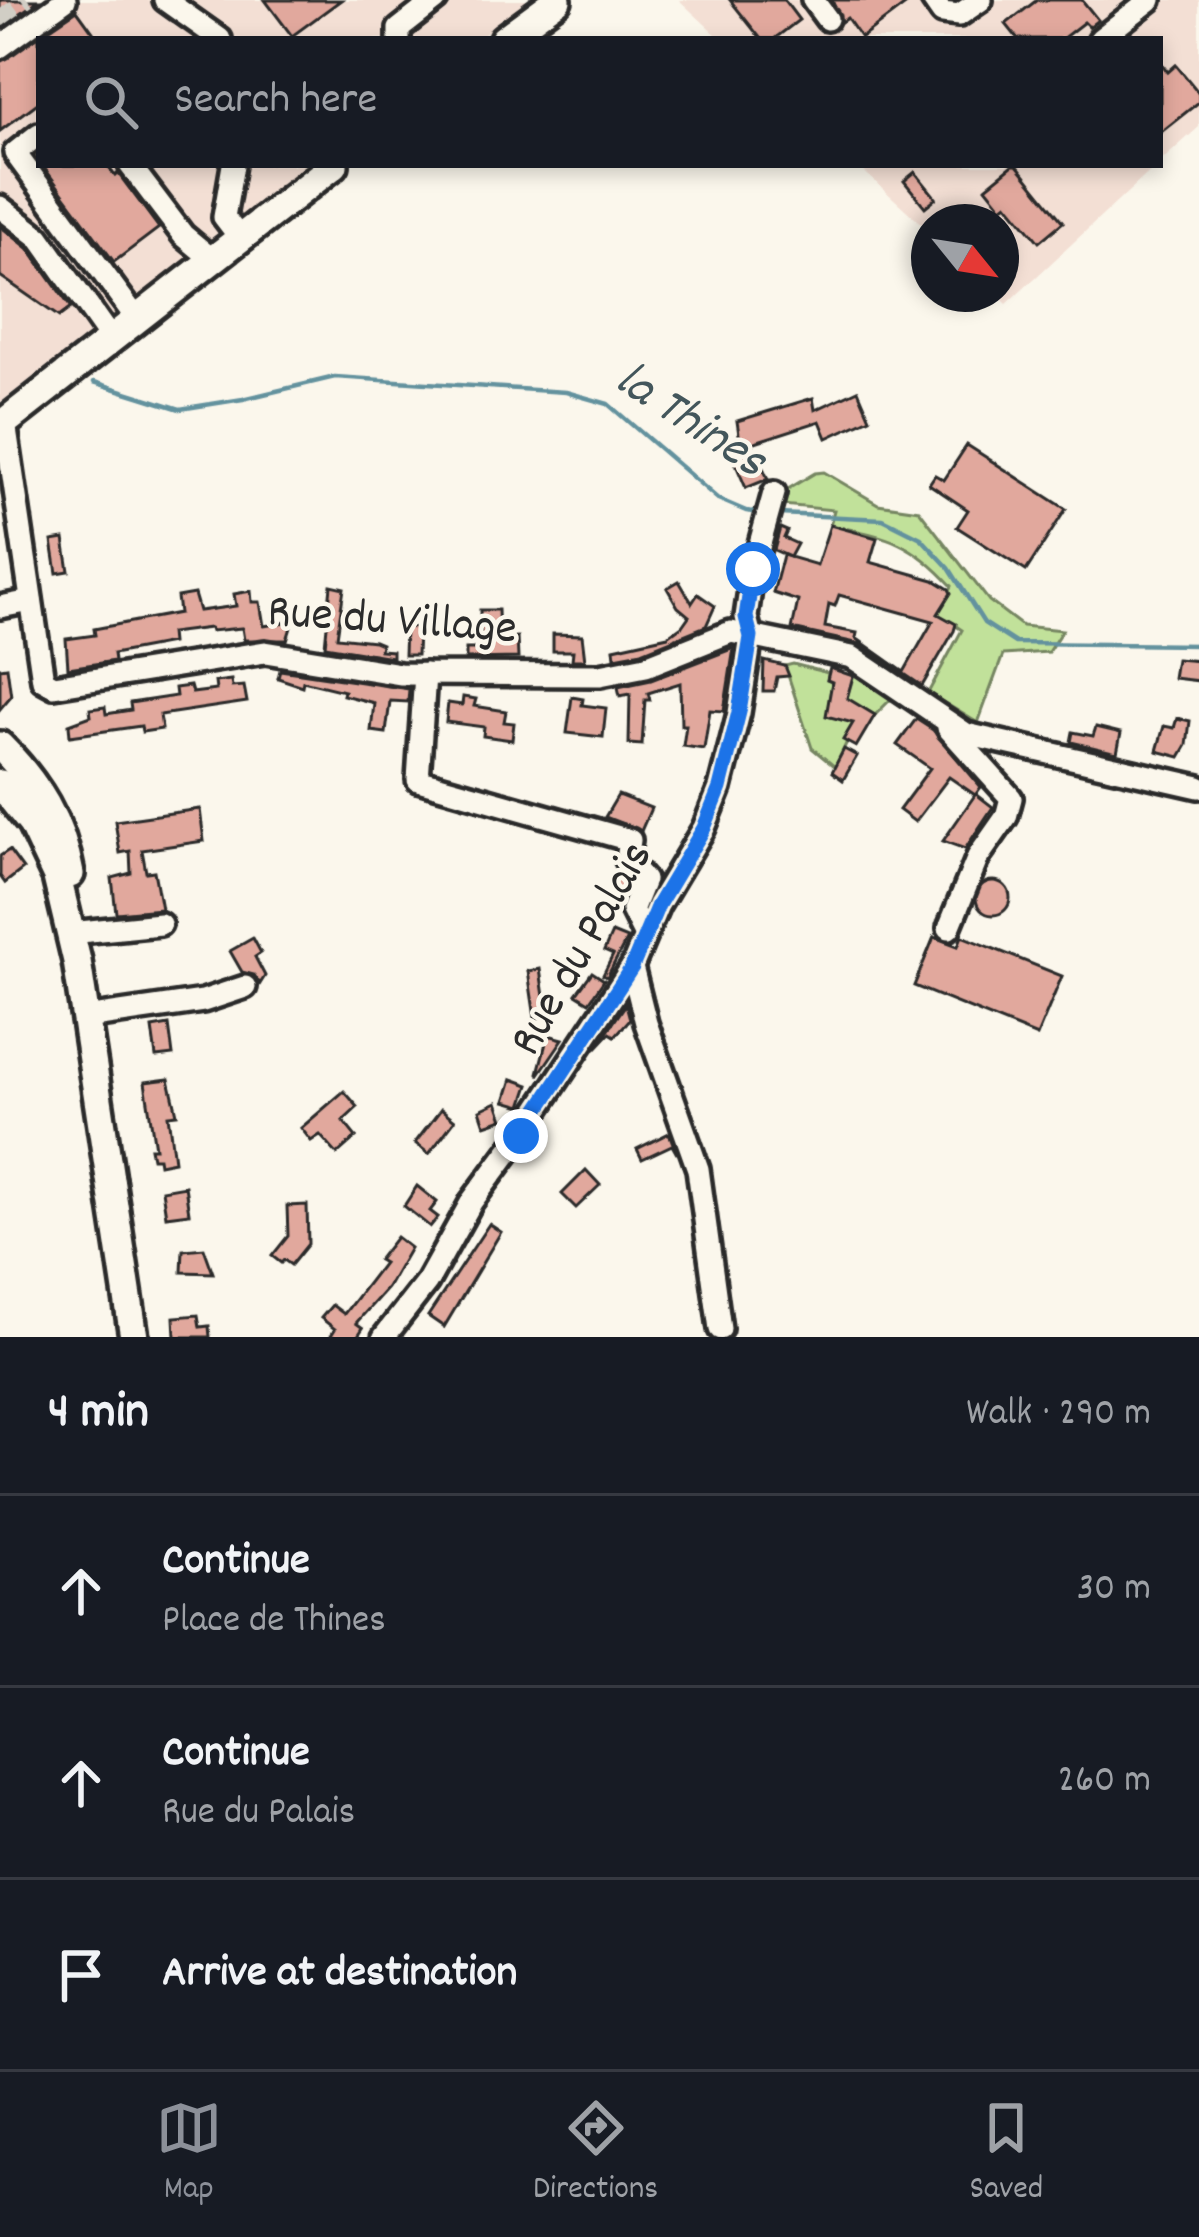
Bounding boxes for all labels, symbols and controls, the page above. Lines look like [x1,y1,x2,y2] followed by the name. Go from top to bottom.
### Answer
[36,36,1163,168] search box
[78,69,144,135] icon: search
[174,70,377,134] text: Search here
[911,204,1019,312] north arrow
[599,347,780,500] water label: la Thines
[726,542,780,596] route start
[265,580,519,666] street label: Rue du Village
[495,830,673,1070] street label: Rue du Palais
[494,1109,548,1163] route end
[48,1379,149,1451] text: 4 min
[966,1388,1151,1443] text: Walk · 290 m
[162,1531,310,1595] text: Continue
[48,1558,114,1624] icon: ahead
[1077,1563,1151,1618] text: 30 m
[162,1595,386,1650] text: Place de Thines
[162,1723,310,1787] text: Continue
[48,1750,114,1816] icon: ahead
[1058,1755,1151,1810] text: 260 m
[162,1787,355,1842] text: Rue du Palais
[48,1942,114,2008] icon: arrive
[162,1943,517,2007] text: Arrive at destination
[156,2095,222,2214] tab: Map
[533,2095,658,2214] tab: Directions
[970,2095,1043,2214] tab: Saved

